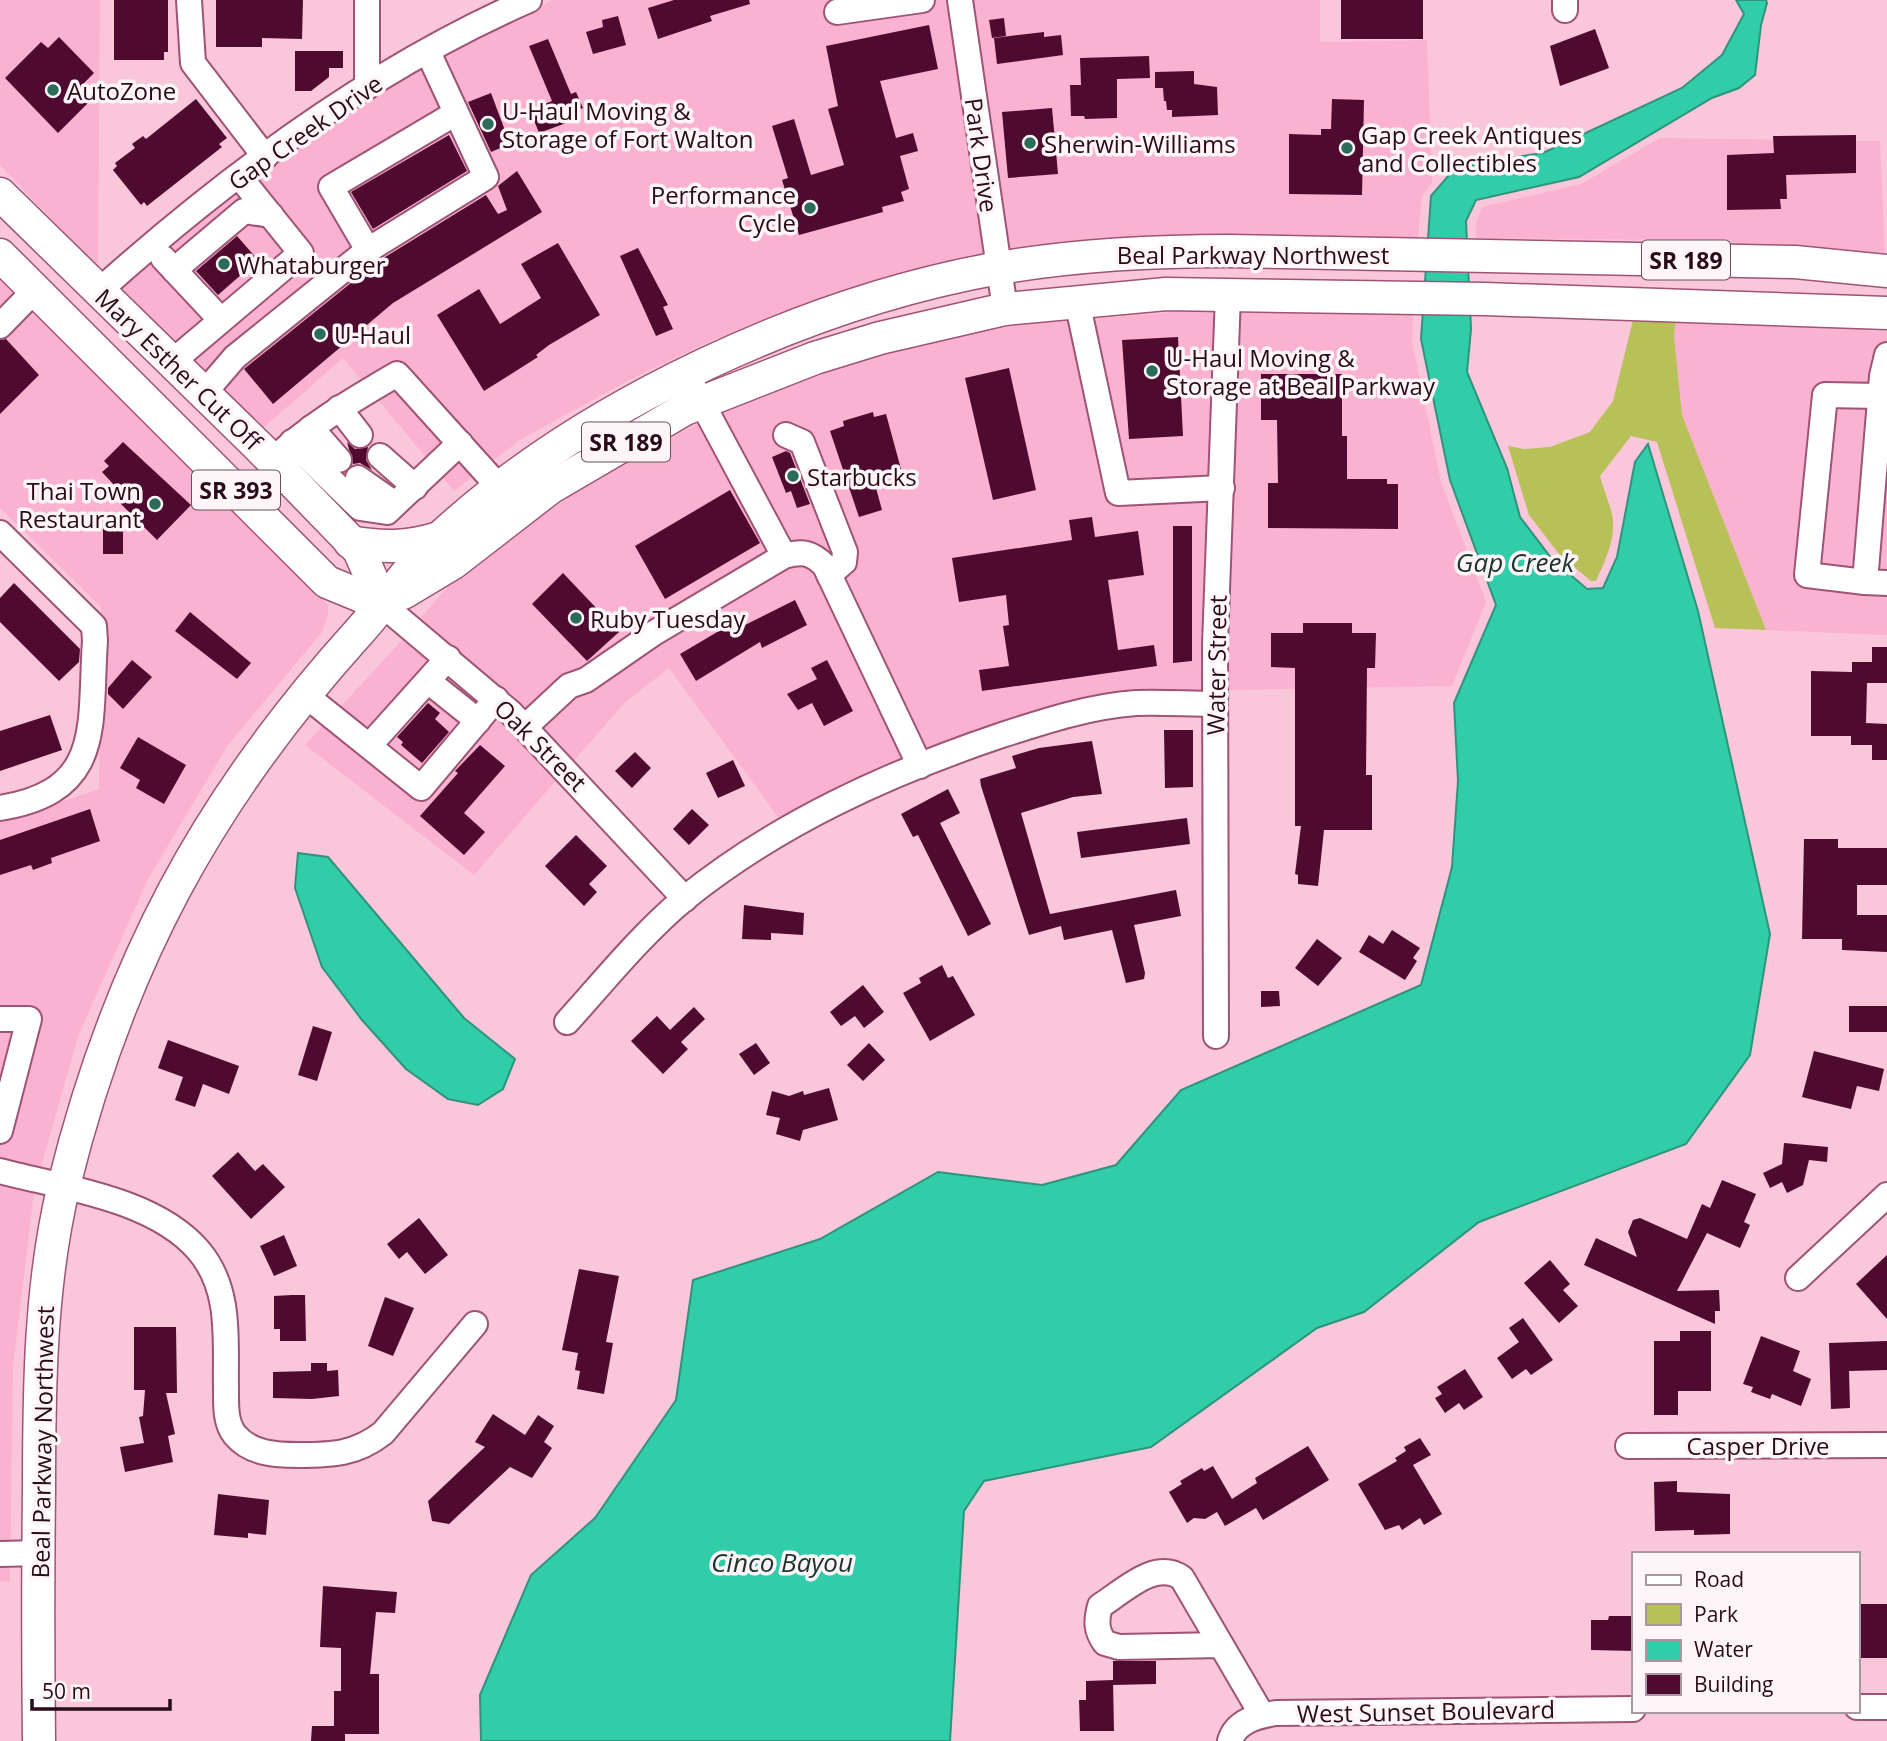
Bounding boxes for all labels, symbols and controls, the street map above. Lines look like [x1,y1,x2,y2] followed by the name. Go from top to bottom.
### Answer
[221,67,389,197] street label: Gap Creek Drive
[67,74,176,107] place label: AutoZone
[45,82,61,98] marker: AutoZone
[502,94,753,155] place label: U-Haul Moving & Storage of Fort Walton
[958,96,1006,214] street label: Park Drive
[480,116,496,132] marker: U-Haul Moving & Storage of Fort Walton
[1361,118,1582,179] place label: Gap Creek Antiques and Collectibles
[1044,127,1236,160] place label: Sherwin-Williams
[1022,135,1038,151] marker: Sherwin-Williams
[1339,140,1355,156] marker: Gap Creek Antiques and Collectibles
[651,178,796,239] place label: Performance Cycle
[802,200,818,216] marker: Performance Cycle
[1117,238,1389,271] street label: Beal Parkway Northwest
[1642,241,1730,280] road number: SR 189
[238,248,386,281] place label: Whataburger
[216,256,232,272] marker: Whataburger
[88,281,271,459] street label: Mary Esther Cut Off
[334,318,411,351] place label: U-Haul
[312,326,328,342] marker: U-Haul
[1166,341,1436,402] place label: U-Haul Moving & Storage at Beal Parkway
[1144,363,1160,379] marker: U-Haul Moving & Storage at Beal Parkway
[582,422,670,462] road number: SR 189
[807,460,917,493] place label: Starbucks
[785,468,801,484] marker: Starbucks
[192,470,280,510] road number: SR 393
[18,474,141,535] place label: Thai Town Restaurant
[147,496,163,512] marker: Thai Town Restaurant
[1456,544,1575,580] water label: Gap Creek
[1198,594,1234,736] street label: Water Street
[590,602,746,635] place label: Ruby Tuesday
[568,610,584,626] marker: Ruby Tuesday
[488,692,594,798] street label: Oak Street
[23,1305,61,1579] street label: Beal Parkway Northwest
[1687,1429,1829,1462] street label: Casper Drive
[711,1544,853,1580] water label: Cinco Bayou
[1632,1552,1859,1713] legend
[1694,1565,1744,1593] text: Road
[1694,1600,1738,1628] text: Park
[1694,1635,1753,1663] text: Water
[32,1668,170,1712] scale bar
[1694,1670,1773,1698] text: Building
[42,1677,91,1705] text: 50 m
[1297,1692,1555,1730] street label: West Sunset Boulevard

